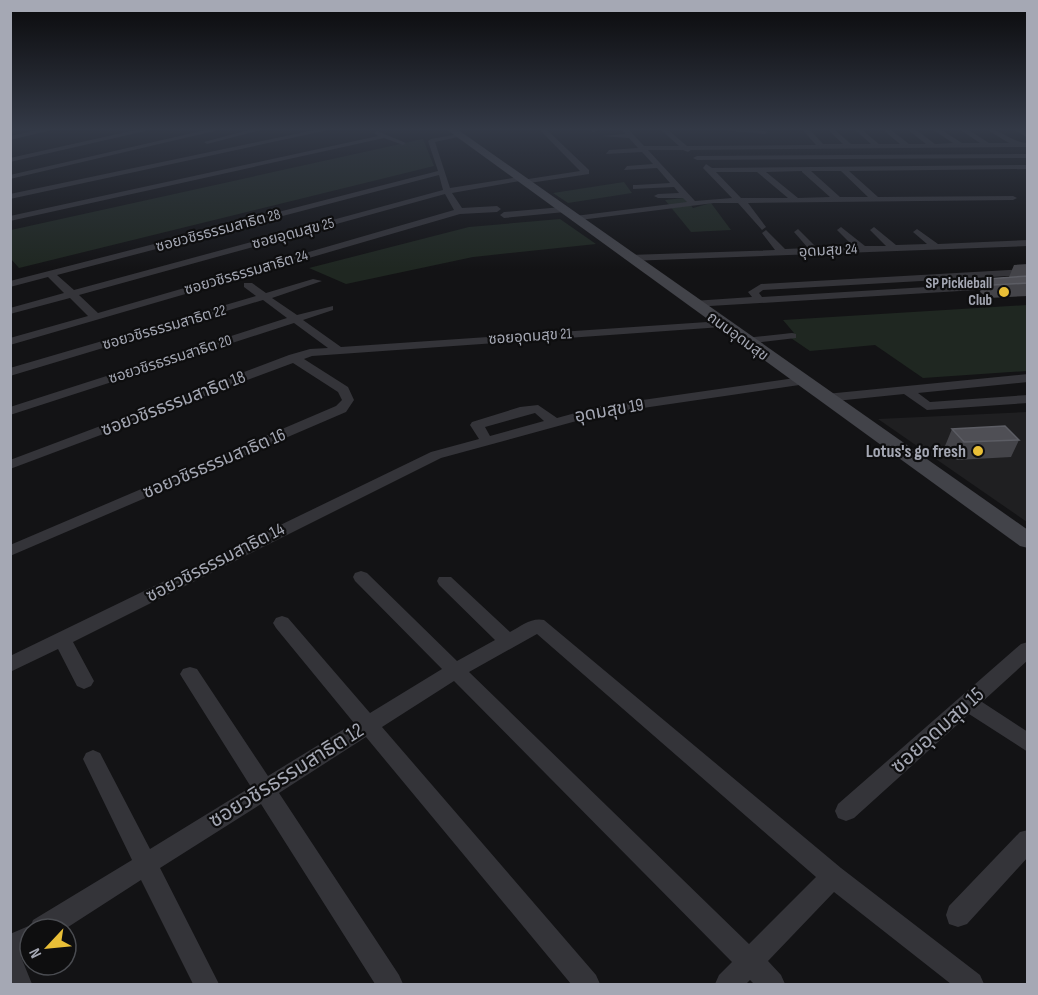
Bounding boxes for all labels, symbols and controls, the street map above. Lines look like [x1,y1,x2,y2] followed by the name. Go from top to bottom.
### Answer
[154,205,283,256] street label: ซอยวชิรธรรมสาธิต 28
[250,213,336,254] street label: ซอยอุดมสุข 25
[798,239,858,262] street label: อุดมสุข 24
[182,246,310,299] street label: ซอยวชิรธรรมสาธิต 24
[925,274,992,310] place label: SP Pickleball Club
[997,285,1011,299] marker: SP Pickleball Club
[100,301,228,354] street label: ซอยวชิรธรรมสาธิต 22
[703,308,772,365] street label: ถนนอุดมสุข
[488,324,573,349] street label: ซอยอุดมสุข 21
[106,331,234,388] street label: ซอยวชิรธรรมสาธิต 20
[98,366,248,441] street label: ซอยวชิรธรรมสาธิต 18
[573,394,645,427] street label: อุดมสุข 19
[140,424,289,503] street label: ซอยวชิรธรรมสาธิต 16
[866,441,966,462] place label: Lotus's go fresh
[971,444,985,458] marker: Lotus's go fresh
[143,518,288,606] street label: ซอยวชิรธรรมสาธิต 14
[886,682,989,779] street label: ซอยอุดมสุข 15
[204,718,368,833] street label: ซอยวชิรธรรมสาธิต 12
[18,917,78,977] north arrow
[25,945,46,961] text: N

